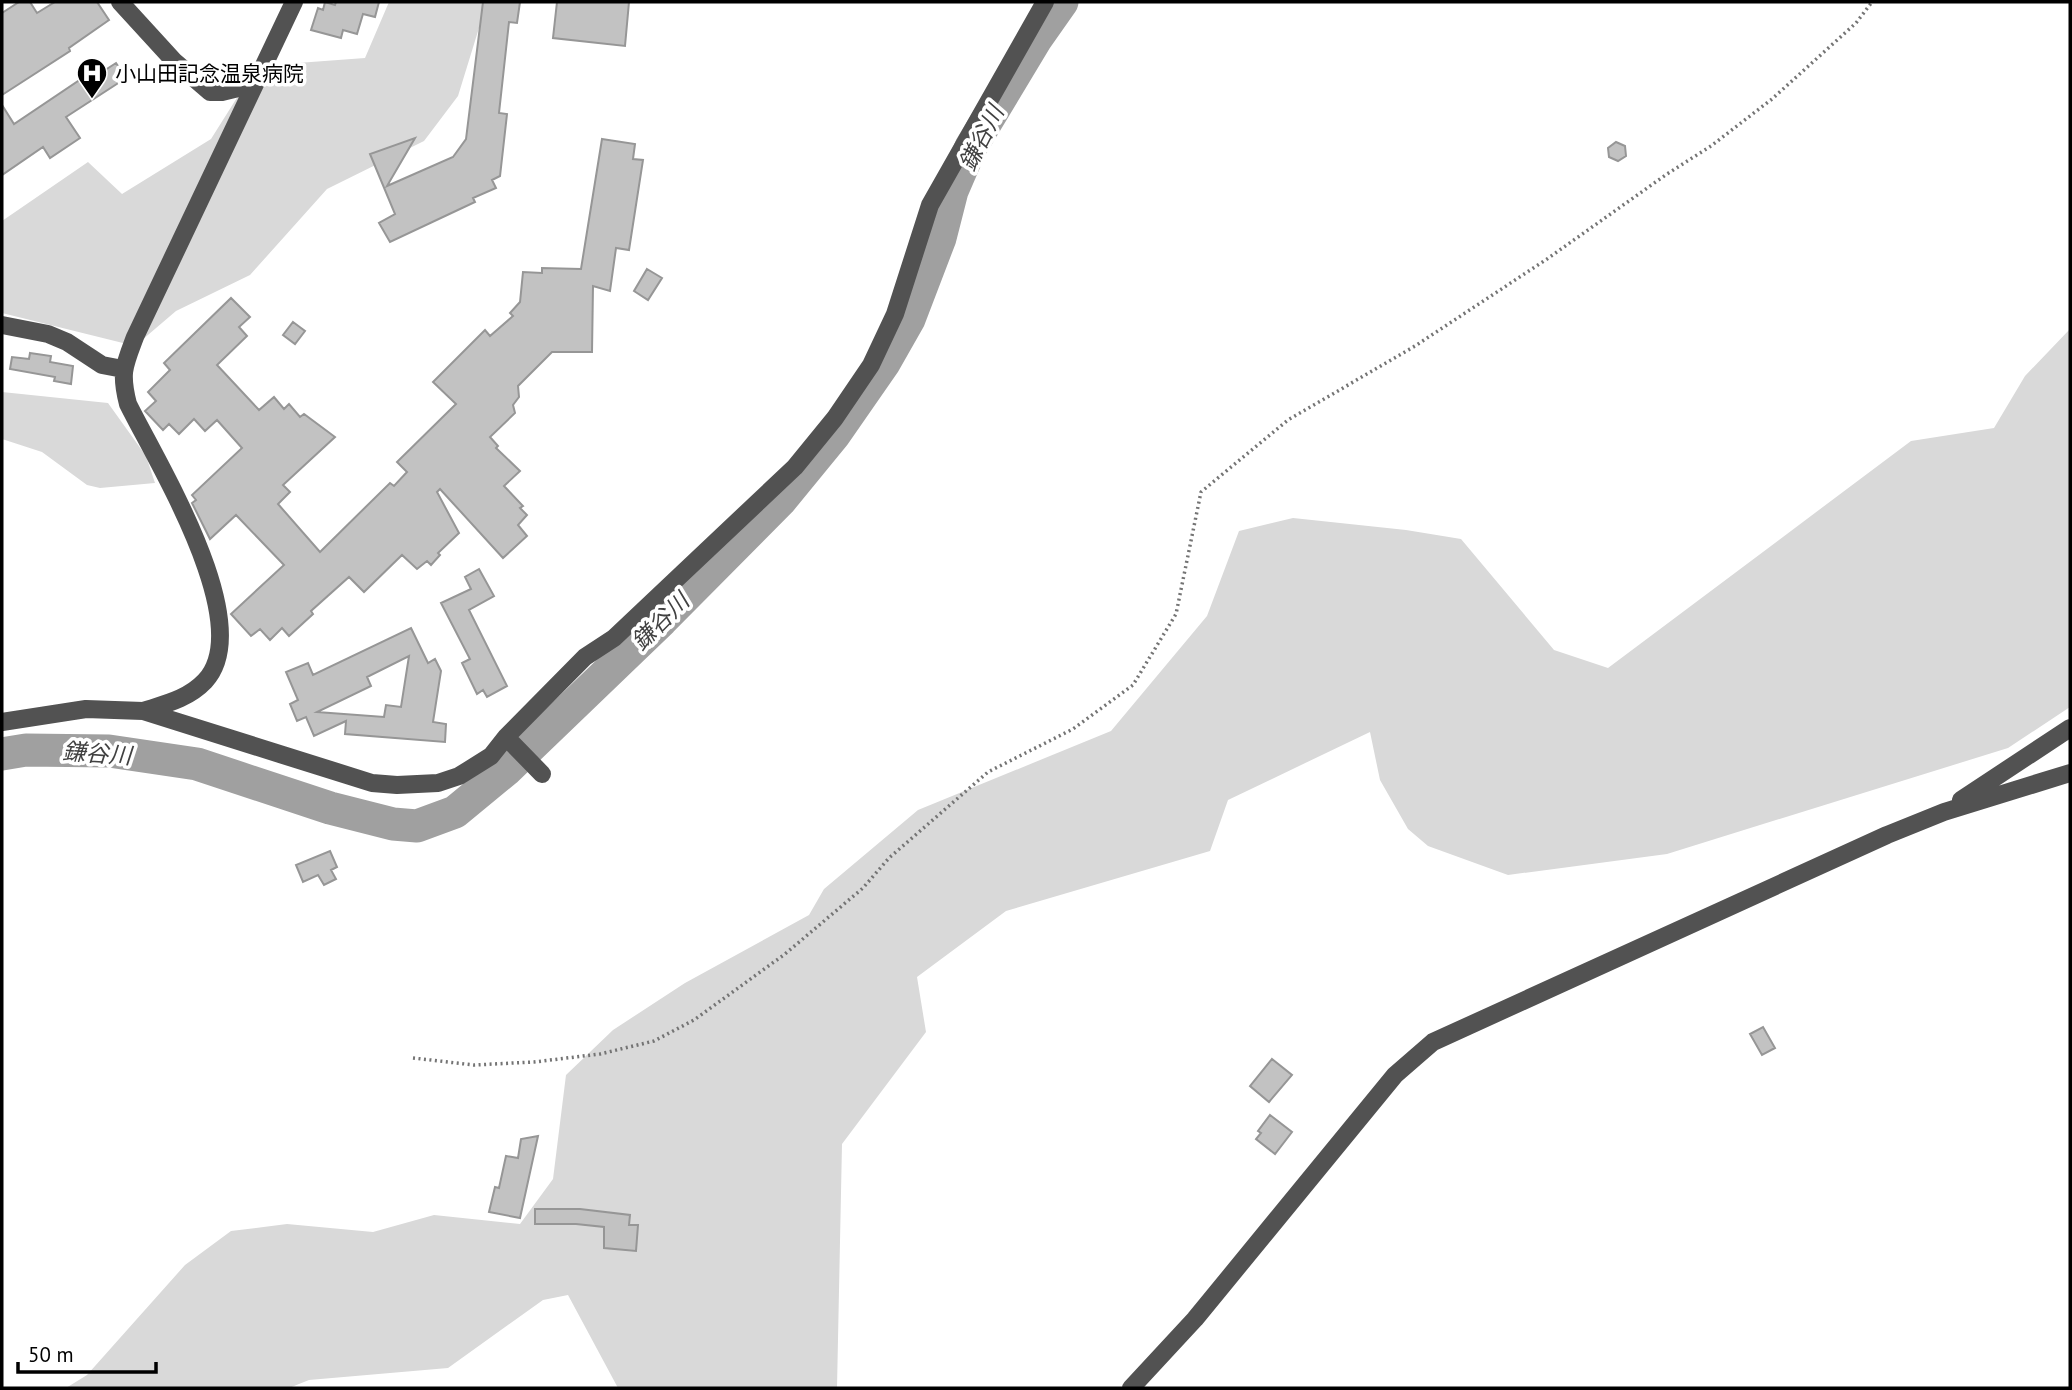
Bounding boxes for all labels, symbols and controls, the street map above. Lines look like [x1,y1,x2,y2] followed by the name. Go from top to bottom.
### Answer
[75,56,109,100] hospital icon: 小山田記念温泉病院
[115,60,304,87] place label: 小山田記念温泉病院
[952,98,1011,175] water label: 鎌谷川
[625,584,697,656] water label: 鎌谷川
[62,736,135,770] water label: 鎌谷川
[18,1330,156,1374] scale bar
[28,1341,74,1368] text: 50 m

